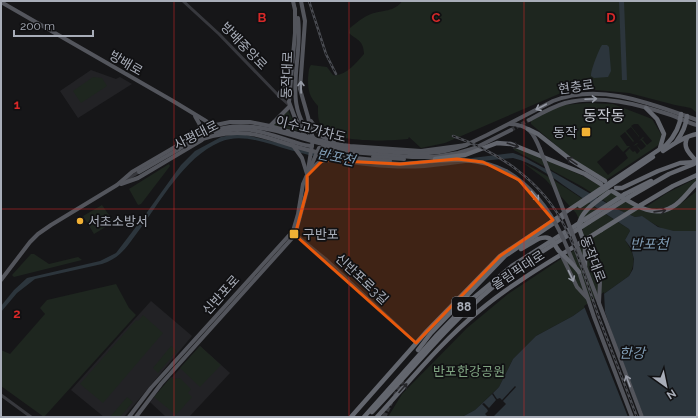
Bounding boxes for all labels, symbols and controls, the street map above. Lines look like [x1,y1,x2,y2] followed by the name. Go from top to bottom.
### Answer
[258,10,267,25] text: B
[432,10,441,25] text: C
[606,10,616,25] text: D
[14,12,93,38] scale bar
[20,19,55,33] text: 200 m
[218,19,270,73] street label: 방배중앙로
[107,48,145,78] street label: 방배로
[279,51,295,99] street label: 동작대로
[557,77,595,97] street label: 현충로
[297,81,305,94] one-way arrow
[584,96,597,103] one-way arrow
[14,97,21,112] text: 1
[535,104,547,111] one-way arrow
[583,107,625,125] district label: 동작동
[274,113,348,145] street label: 이수고가차도
[171,117,221,153] street label: 사평대로
[553,125,577,140] place label: 동작
[580,126,592,138] marker: 동작
[506,142,518,150] one-way arrow
[315,145,358,169] water label: 반포천
[567,157,578,165] one-way arrow
[531,191,540,201] one-way arrow
[653,207,666,215] one-way arrow
[88,214,148,229] place label: 서초소방서
[75,216,85,226] marker: 서초소방서
[303,227,339,242] place label: 구반포
[288,228,300,240] marker: 구반포
[577,234,609,284] street label: 동작대로
[630,236,669,252] water label: 반포천
[489,247,547,293] street label: 올림픽대로
[332,251,392,307] street label: 신반포로3길
[568,269,576,281] one-way arrow
[199,272,243,318] street label: 신반포로
[452,297,476,317] road number: 88
[13,306,21,321] text: 2
[619,345,647,361] water label: 한강
[433,364,505,379] park label: 반포한강공원
[646,366,686,406] north arrow
[624,375,632,387] one-way arrow
[399,383,408,393] one-way arrow
[664,386,678,402] text: N

